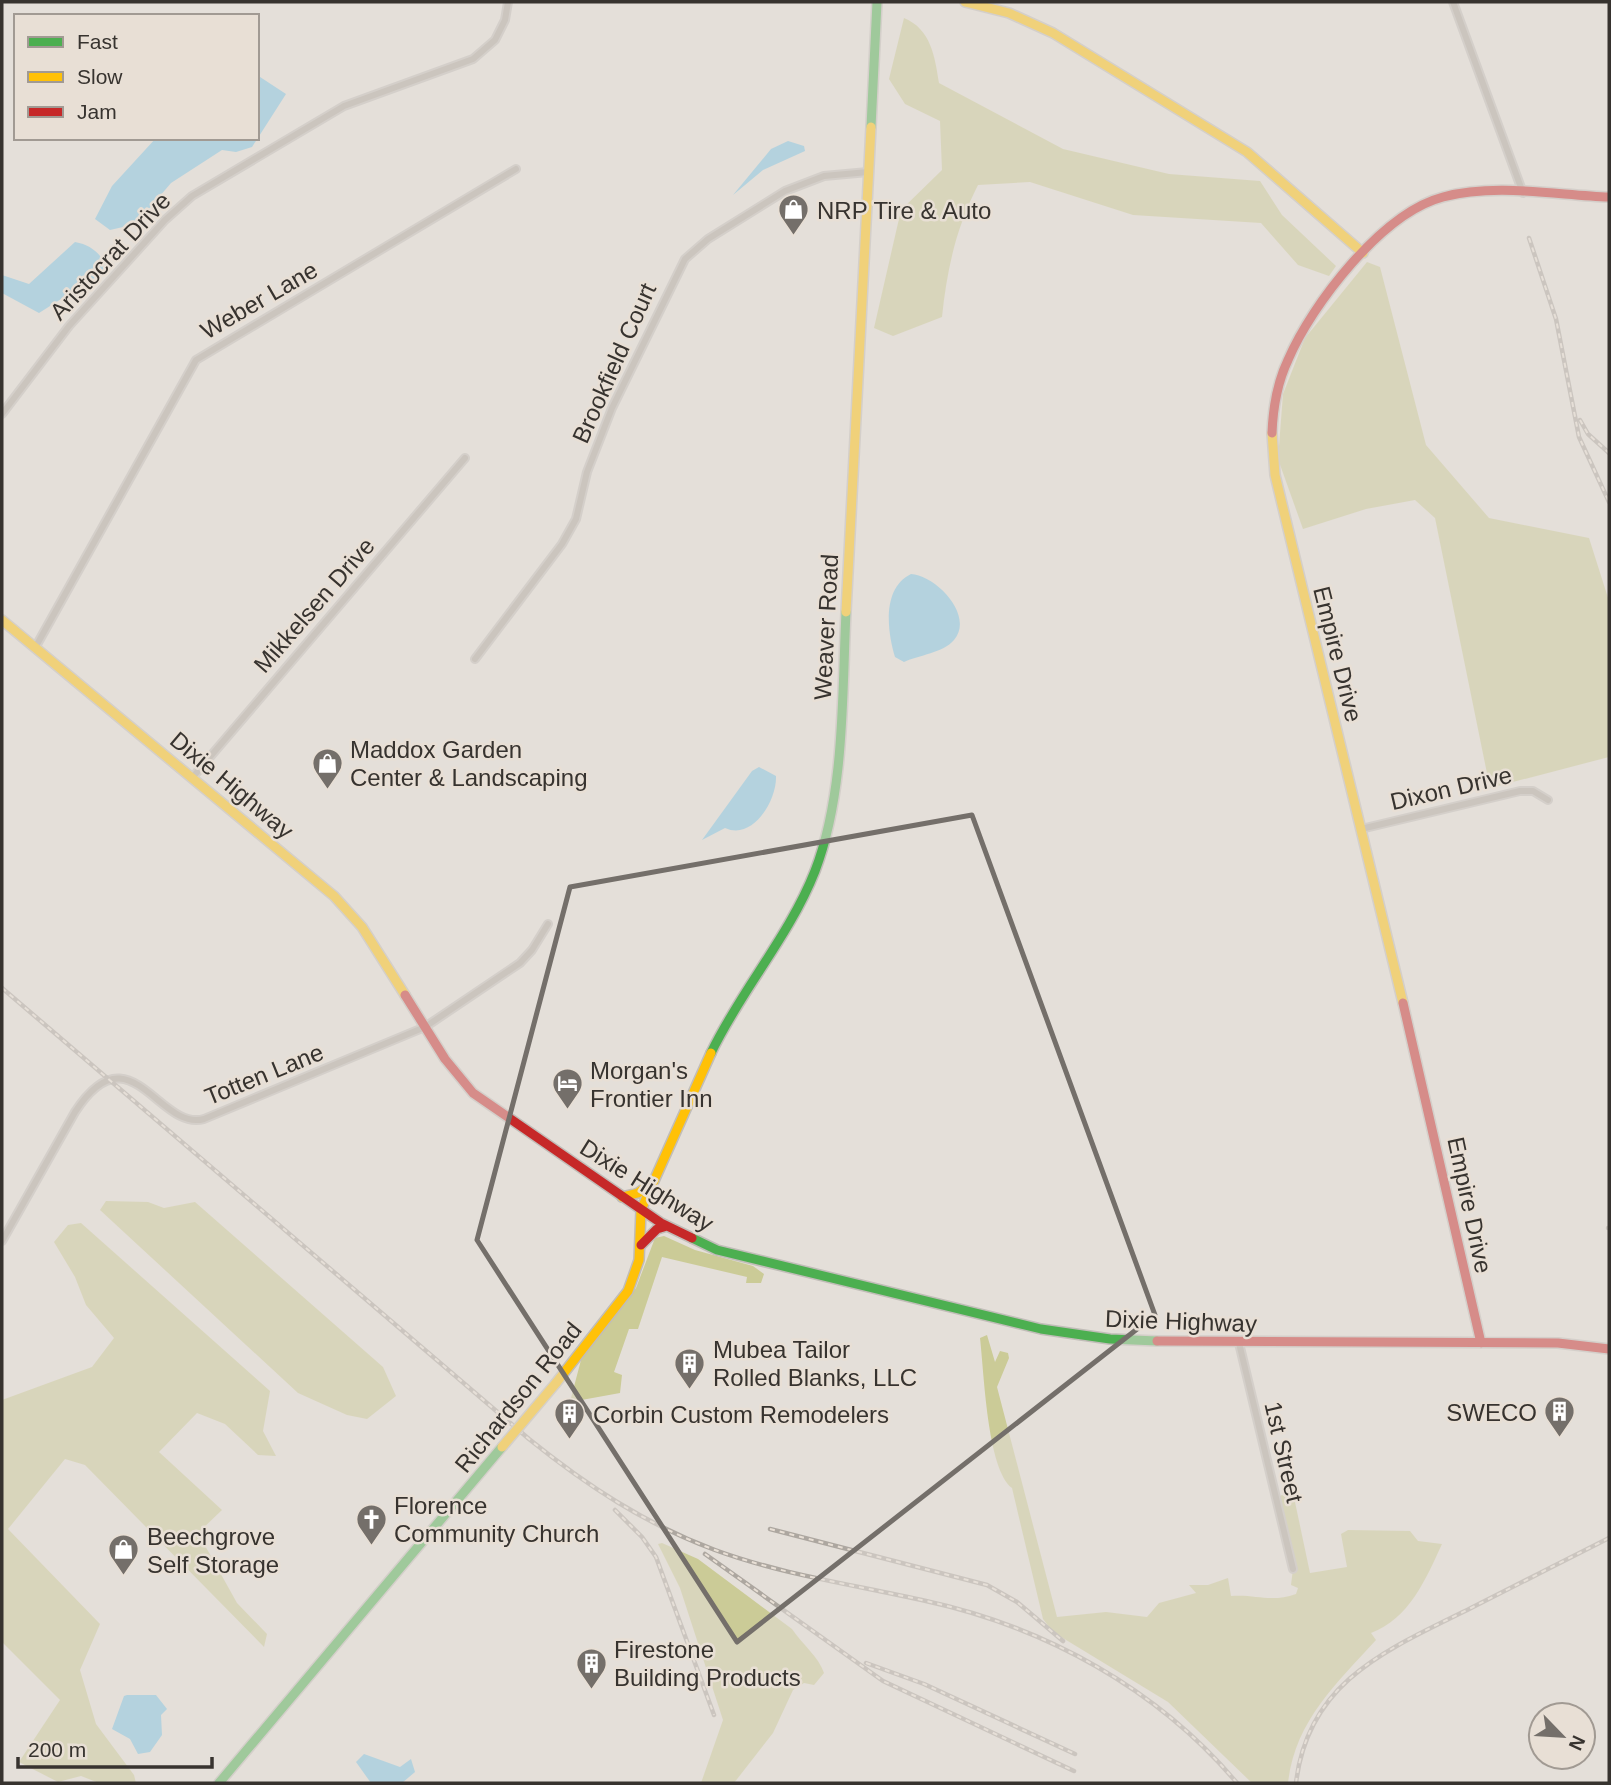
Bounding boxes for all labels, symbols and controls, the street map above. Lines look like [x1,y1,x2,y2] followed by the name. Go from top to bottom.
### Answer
[14,14,259,140] legend
[77,30,118,53] text: Fast
[77,65,123,88] text: Slow
[77,100,117,123] text: Jam
[44,187,176,325] street label: Aristocrat Drive
[777,193,811,237] shop icon: NRP Tire & Auto
[817,197,991,224] place label: NRP Tire & Auto
[196,256,322,344] street label: Weber Lane
[567,279,661,447] street label: Brookfield Court
[248,532,380,678] street label: Mikkelsen Drive
[809,553,843,701] street label: Weaver Road
[1308,583,1368,725] street label: Empire Drive
[165,726,299,844] street label: Dixie Highway
[350,736,588,791] place label: Maddox Garden Center & Landscaping
[310,746,344,790] shop icon: Maddox Garden Center & Landscaping
[1388,761,1514,815] street label: Dixon Drive
[201,1038,327,1110] street label: Totten Lane
[590,1057,713,1112] place label: Morgan's Frontier Inn
[550,1067,584,1111] hotel icon: Morgan's Frontier Inn
[575,1133,719,1237] street label: Dixie Highway
[1442,1134,1498,1276] street label: Empire Drive
[1105,1305,1257,1337] street label: Dixie Highway
[449,1316,587,1478] street label: Richardson Road
[713,1336,917,1391] place label: Mubea Tailor Rolled Blanks, LLC
[673,1346,707,1390] building icon: Mubea Tailor Rolled Blanks, LLC
[1543,1395,1577,1439] building icon: SWECO
[553,1397,587,1441] building icon: Corbin Custom Remodelers
[1259,1399,1309,1505] street label: 1st Street
[1446,1399,1537,1426] place label: SWECO
[593,1401,889,1428] place label: Corbin Custom Remodelers
[394,1492,599,1547] place label: Florence Community Church
[354,1502,388,1546] church icon: Florence Community Church
[147,1523,279,1578] place label: Beechgrove Self Storage
[107,1533,141,1577] shop icon: Beechgrove Self Storage
[614,1636,801,1691] place label: Firestone Building Products
[574,1646,608,1690] building icon: Firestone Building Products
[1527,1701,1597,1771] north arrow
[18,1726,212,1770] scale bar
[1565,1732,1589,1754] text: N
[28,1738,86,1761] text: 200 m

